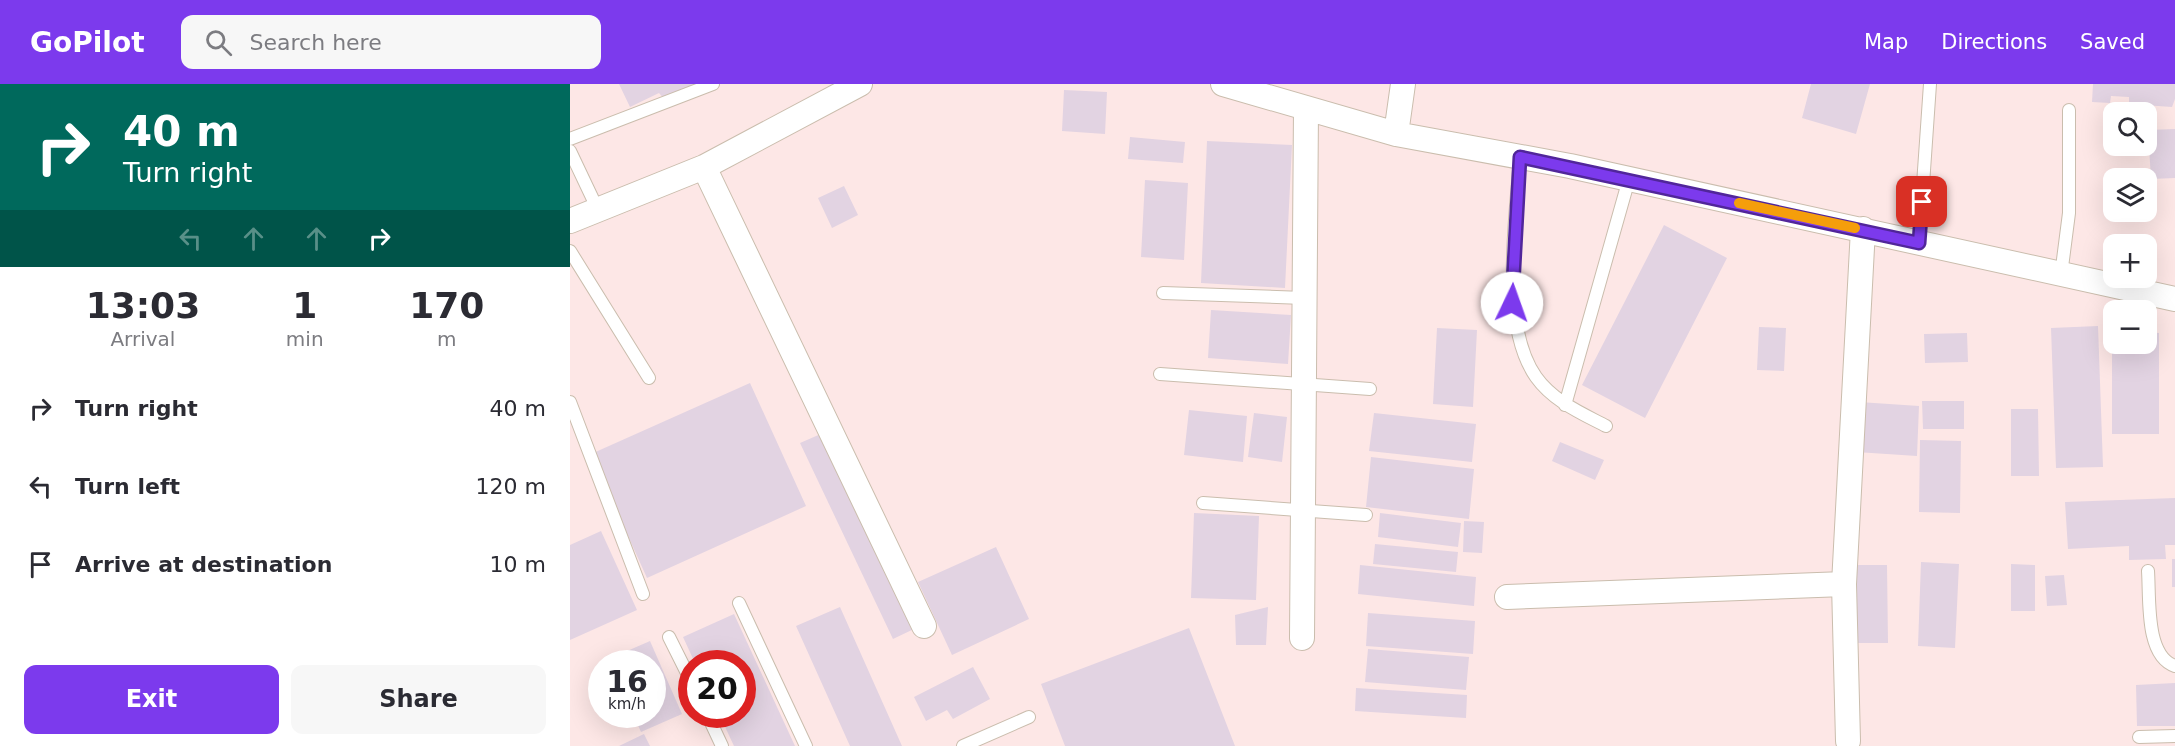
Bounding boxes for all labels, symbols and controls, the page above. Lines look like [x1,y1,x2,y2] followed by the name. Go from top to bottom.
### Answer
[181,15,601,69] search box
[30,26,145,59] text: GoPilot
[202,26,235,59] icon: search
[250,30,382,55] text: Search here
[1864,30,1908,54] text: Map
[1941,30,2047,54] text: Directions
[2080,30,2145,54] text: Saved
[2103,102,2157,354] map controls
[2103,102,2157,156] button: search
[123,107,240,156] text: 40 m
[24,108,102,186] icon: right
[123,157,252,188] text: Turn right
[2103,168,2157,222] button: layers
[1896,176,1947,227] pin
[1905,185,1938,218] icon: arrive
[174,222,207,255] icon: left
[237,222,270,255] icon: ahead
[300,222,333,255] icon: ahead
[363,222,396,255] icon: right
[2103,234,2157,288] button: +
[1480,271,1544,335] position arrow
[86,285,200,326] text: 13:03
[292,285,317,326] text: 1
[409,285,484,326] text: 170
[2103,300,2157,354] button: −
[110,327,175,351] text: Arrival
[286,327,324,351] text: min
[437,327,457,351] text: m
[24,392,57,425] icon: right
[75,396,198,421] text: Turn right
[490,396,546,421] text: 40 m
[24,470,57,503] icon: left
[75,474,180,499] text: Turn left
[476,474,546,499] text: 120 m
[24,548,57,581] icon: arrive
[75,552,332,577] text: Arrive at destination
[490,552,546,577] text: 10 m
[678,650,756,728] speed limit sign: 20
[606,664,648,699] text: 16
[24,665,279,734] button: Exit
[291,665,546,734] button: Share
[608,695,646,713] text: km/h

